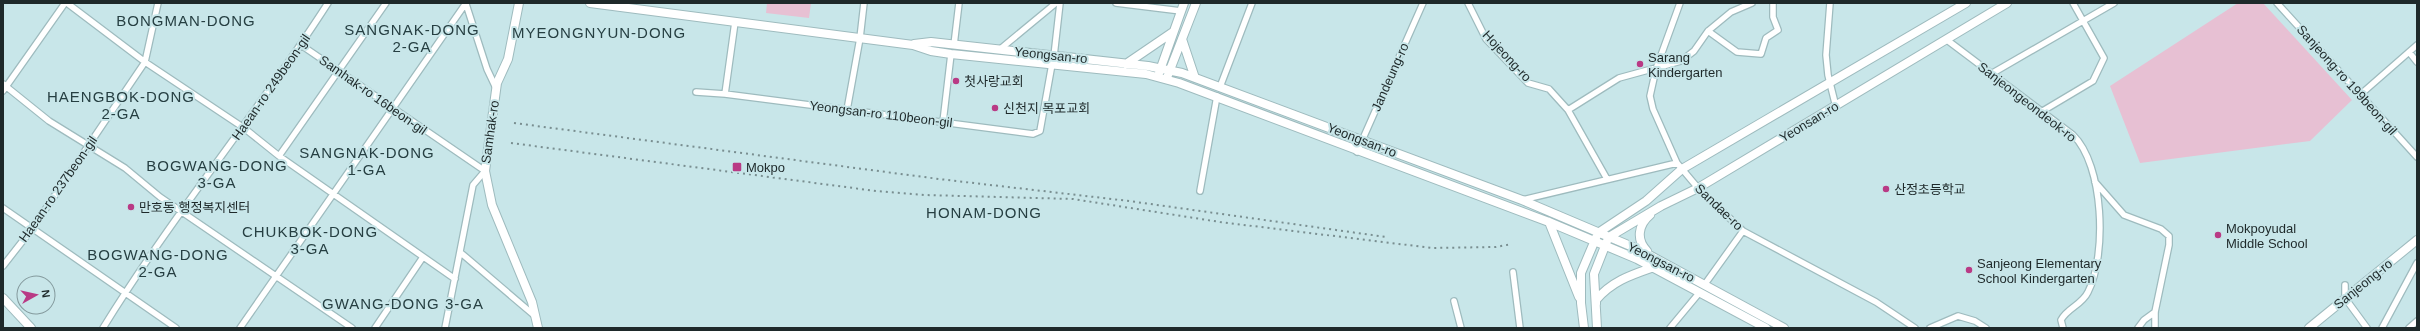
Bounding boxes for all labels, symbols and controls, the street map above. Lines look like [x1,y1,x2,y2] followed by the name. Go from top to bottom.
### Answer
[116,12,256,29] district label: BONGMAN-DONG
[344,21,480,55] district label: SANGNAK-DONG 2-GA
[2294,22,2400,138] street label: Sanjeong-ro 199beon-gil
[512,24,686,41] district label: MYEONGNYUN-DONG
[1480,27,1534,85] street label: Hojeong-ro
[229,31,313,143] street label: Haean-ro 249beon-gil
[1368,41,1412,113] street label: Jandeung-ro
[1014,44,1088,66] street label: Yeongsan-ro
[1648,50,1722,80] place label: Sarang Kindergarten
[316,52,430,138] street label: Samhak-ro 16beon-gil
[1635,59,1645,69] marker: Sarang Kindergarten
[1975,59,2079,145] street label: Sanjeongeondeok-ro
[964,74,1024,89] place label: 첫사랑교회
[951,76,961,86] marker: 첫사랑교회
[47,88,195,122] district label: HAENGBOK-DONG 2-GA
[809,98,953,130] street label: Yeongsan-ro 110beon-gil
[478,99,502,165] street label: Samhak-ro
[1777,99,1841,145] street label: Yeonsan-ro
[1003,101,1090,116] place label: 신천지 목포교회
[990,103,1000,113] marker: 신천지 목포교회
[1325,120,1399,160] street label: Yeongsan-ro
[16,133,100,245] street label: Haean-ro 237beon-gil
[299,144,435,178] district label: SANGNAK-DONG 1-GA
[146,157,288,191] district label: BOGWANG-DONG 3-GA
[746,160,785,175] place label: Mokpo
[731,161,743,173] marker: Mokpo
[1692,181,1746,233] street label: Sandae-ro
[1894,182,1966,197] place label: 산정초등학교
[1881,184,1891,194] marker: 산정초등학교
[139,200,250,215] place label: 만호동 행정복지센터
[126,202,136,212] marker: 만호동 행정복지센터
[926,204,1042,221] district label: HONAM-DONG
[2226,221,2308,251] place label: Mokpoyudal Middle School
[242,223,378,257] district label: CHUKBOK-DONG 3-GA
[2213,230,2223,240] marker: Mokpoyudal Middle School
[1625,239,1697,285] street label: Yeongsan-ro
[87,246,229,280] district label: BOGWANG-DONG 2-GA
[1977,256,2102,286] place label: Sanjeong Elementary School Kindergarten
[2331,256,2395,312] street label: Sanjeong-ro
[1964,265,1974,275] marker: Sanjeong Elementary School Kindergarten
[16,275,56,315] north arrow
[39,289,52,298] text: N
[322,295,484,312] district label: GWANG-DONG 3-GA

